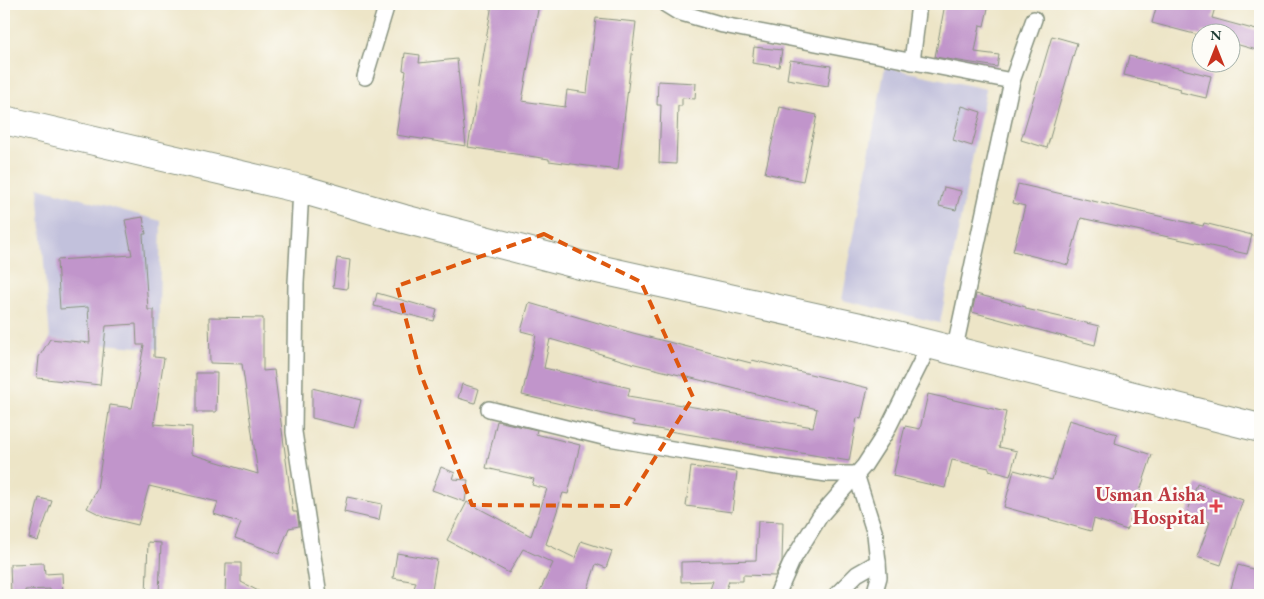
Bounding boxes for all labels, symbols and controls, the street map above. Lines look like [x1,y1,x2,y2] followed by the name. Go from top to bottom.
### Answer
[1192,22,1242,72] north arrow
[1210,26,1222,44] text: N
[1095,481,1205,530] place label: Usman Aisha Hospital
[1209,499,1223,513] marker: Usman Aisha Hospital

